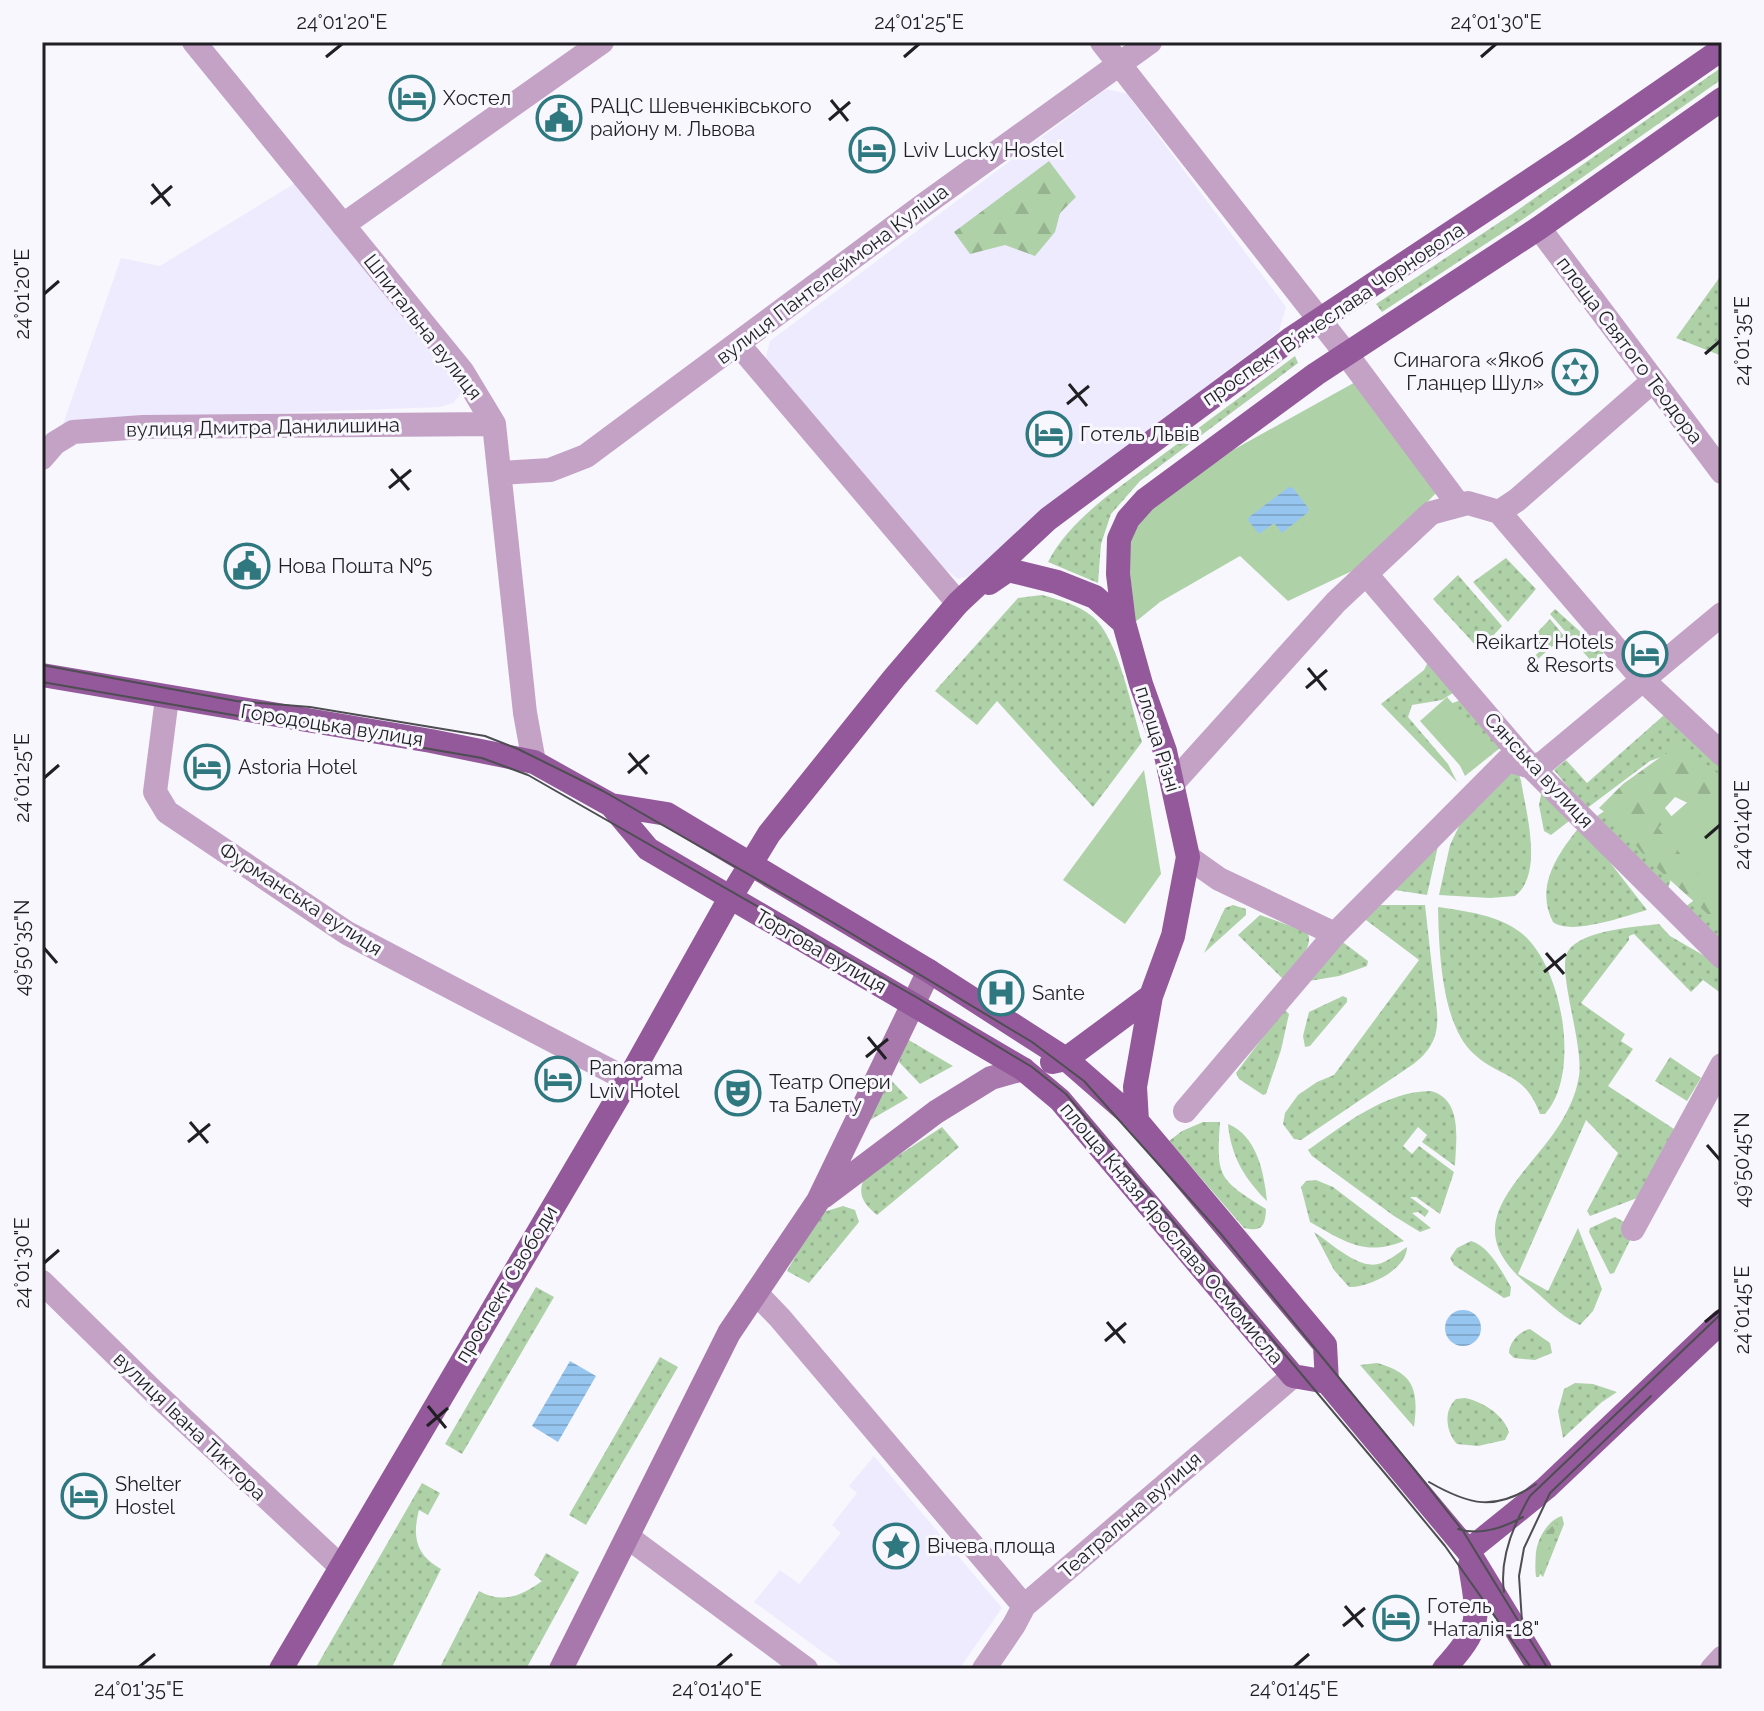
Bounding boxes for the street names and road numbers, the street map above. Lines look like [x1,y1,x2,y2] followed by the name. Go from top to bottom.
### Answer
[711,179,953,369] street label: вулиця Пантелеймона Куліша
[1198,217,1468,411] street label: проспект Вʼячеслава Чорновола
[359,249,487,405] street label: Шпитальна вулиця
[1552,252,1708,448] street label: площа Святого Теодора
[126,413,400,441] street label: вулиця Дмитра Данилишина
[1131,683,1185,795] street label: площа Різні
[239,699,425,751] street label: Городоцька вулиця
[1479,707,1599,833] street label: Сянська вулиця
[215,837,387,961] street label: Фурманська вулиця
[751,904,891,998] street label: Торгова вулиця
[1055,1097,1289,1369] street label: площа Князя Ярослава Осмомисла
[450,1201,562,1367] street label: проспект Свободи
[109,1347,271,1505] street label: вулиця Івана Тиктора
[1054,1447,1206,1583] street label: Театральна вулиця

